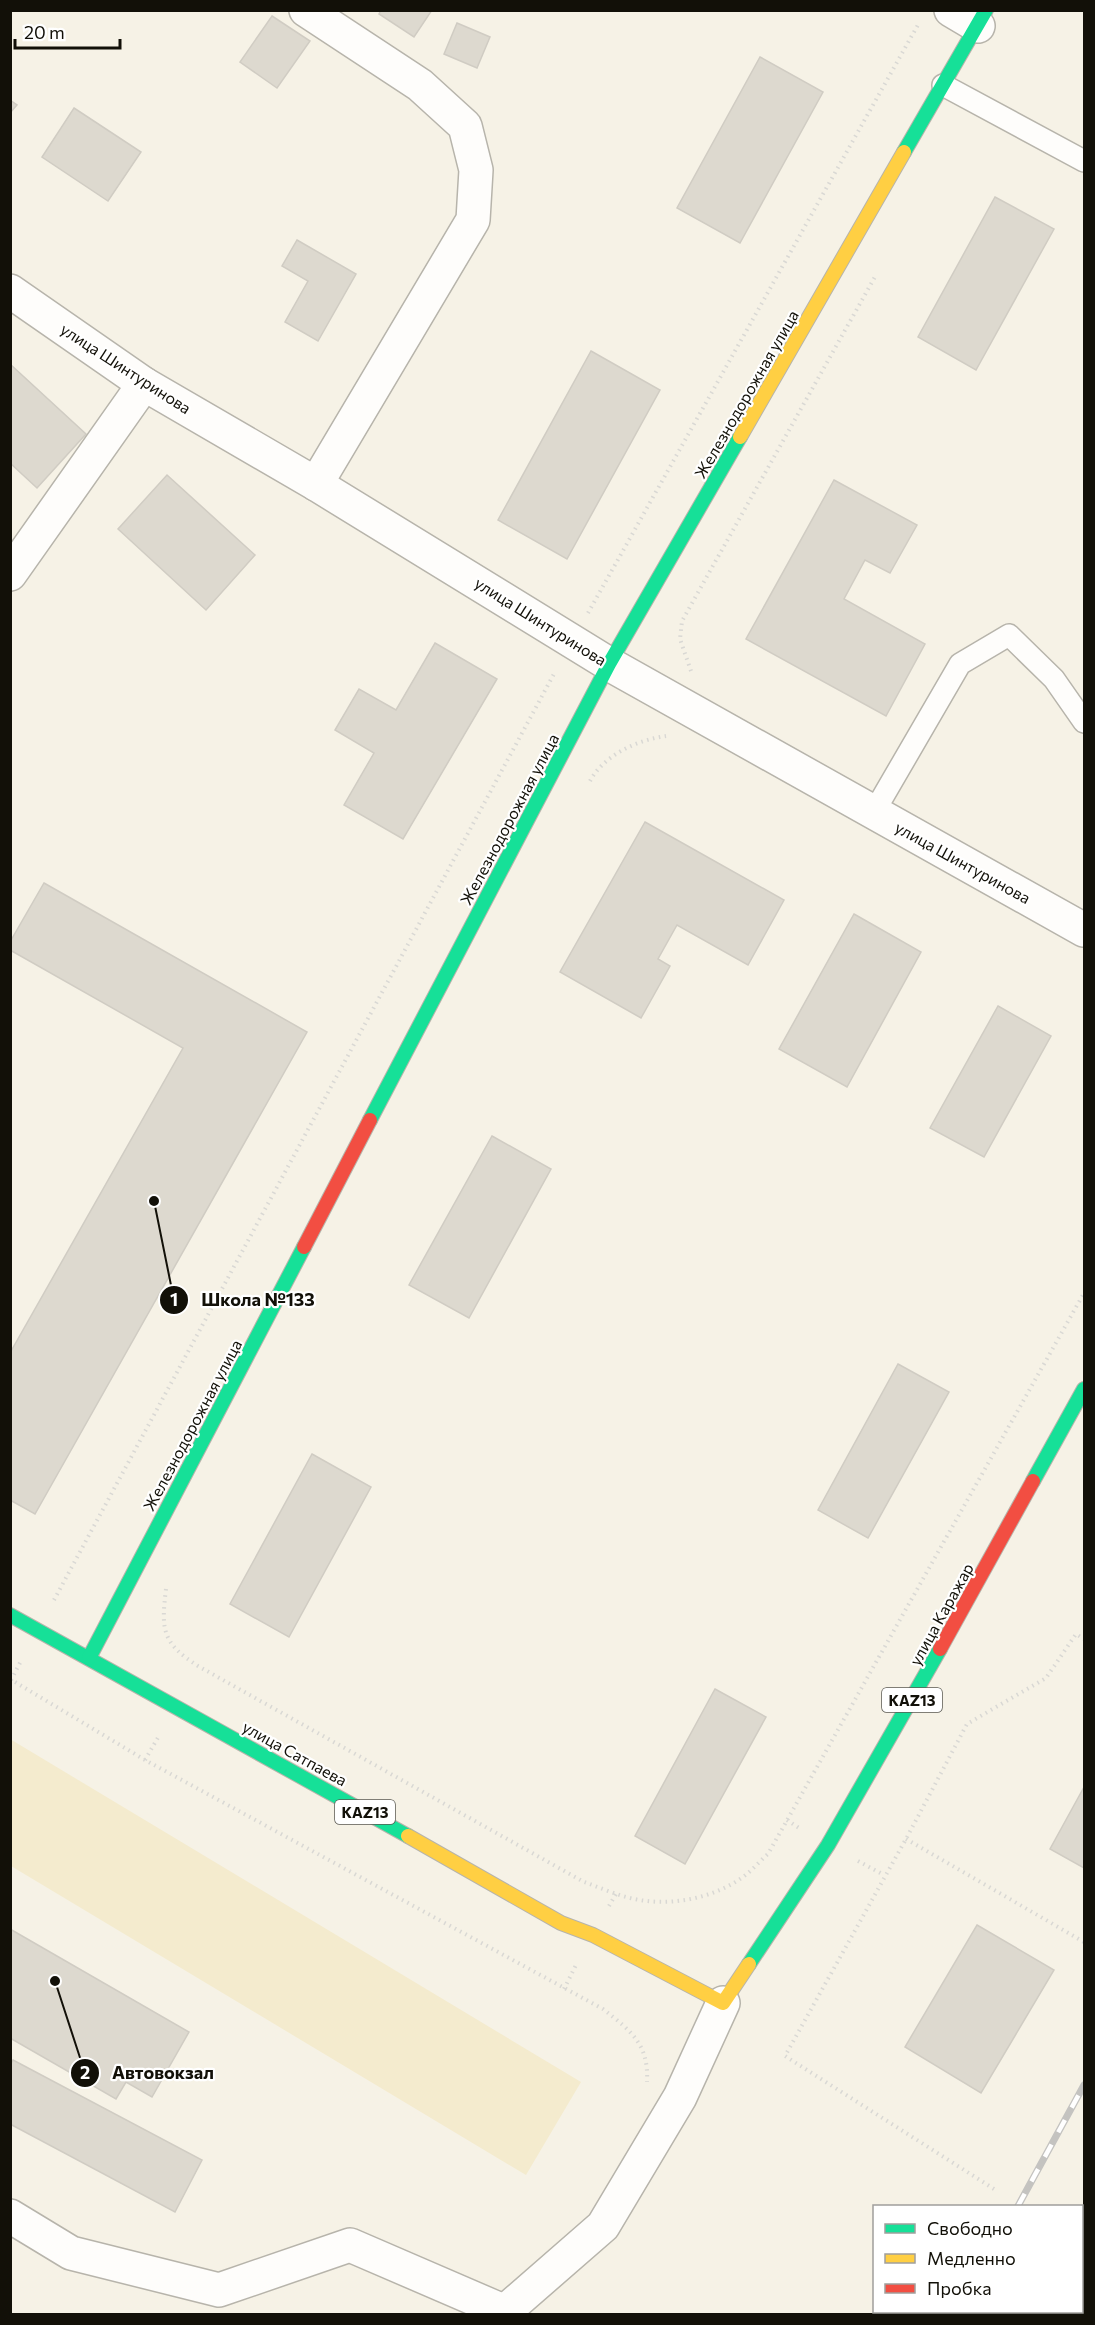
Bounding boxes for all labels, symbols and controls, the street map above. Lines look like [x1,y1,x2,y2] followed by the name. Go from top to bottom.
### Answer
[15,12,120,50] scale bar
[24,21,65,43] text: 20 m
[690,306,802,482] street label: Железнодорожная улица
[57,319,195,417] street label: улица Шинтуринова
[472,573,610,669] street label: улица Шинтуринова
[456,730,562,908] street label: Железнодорожная улица
[892,817,1034,907] street label: улица Шинтуринова
[159,1282,327,1318] callout: Школа №133
[170,1288,178,1310] text: 1
[201,1288,315,1310] text: Школа №133
[139,1336,245,1514] street label: Железнодорожная улица
[905,1560,977,1668] street label: улица Каражар
[882,1688,942,1712] road number: KAZ13
[240,1717,350,1789] street label: улица Сатпаева
[335,1800,395,1824] road number: KAZ13
[70,2055,226,2091] callout: Автовокзал
[80,2061,90,2083] text: 2
[112,2061,214,2083] text: Автовокзал
[873,2205,1083,2313] legend
[927,2217,1013,2239] text: Свободно
[927,2247,1016,2269] text: Медленно
[927,2277,992,2299] text: Пробка

